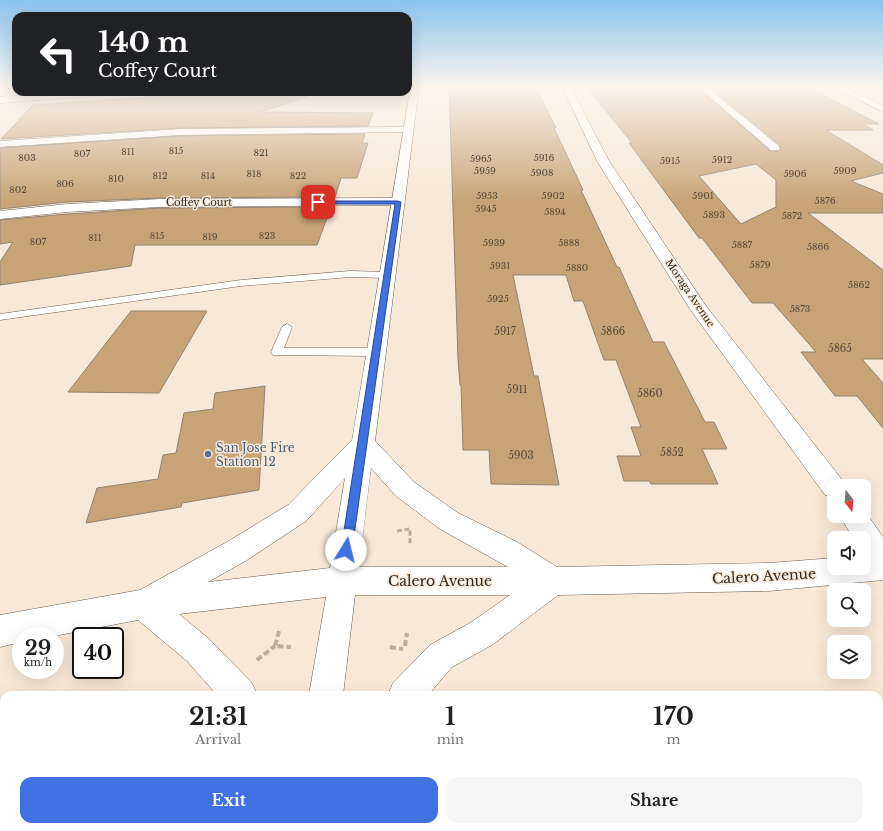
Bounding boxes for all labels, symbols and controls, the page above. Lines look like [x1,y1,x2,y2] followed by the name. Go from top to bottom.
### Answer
[98,25,188,60] text: 140 m
[32,28,84,80] icon: left
[98,60,217,82] text: Coffey Court
[169,145,183,156] house number: 815
[121,146,135,157] house number: 811
[253,147,269,158] house number: 821
[74,148,91,159] house number: 807
[18,152,36,163] house number: 803
[534,152,555,163] house number: 5916
[470,153,492,164] house number: 5965
[712,154,732,165] house number: 5912
[660,155,680,166] house number: 5915
[474,165,496,176] house number: 5959
[833,165,857,176] house number: 5909
[531,167,553,178] house number: 5908
[247,168,261,179] house number: 818
[783,168,807,179] house number: 5906
[152,170,168,181] house number: 812
[201,170,215,181] house number: 814
[290,170,306,181] house number: 822
[108,173,124,184] house number: 810
[56,178,74,189] house number: 806
[9,184,27,195] house number: 802
[301,185,335,219] pin
[476,190,498,201] house number: 5953
[542,190,564,201] house number: 5902
[692,190,714,201] house number: 5901
[307,191,329,213] icon: arrive
[815,195,836,206] house number: 5876
[166,196,232,209] street label: Coffey Court
[475,203,497,214] house number: 5945
[544,206,566,217] house number: 5894
[703,209,725,220] house number: 5893
[782,210,802,221] house number: 5872
[150,230,164,241] house number: 815
[259,230,275,241] house number: 823
[202,231,218,242] house number: 819
[88,232,102,243] house number: 811
[30,236,47,247] house number: 807
[483,237,505,248] house number: 5939
[558,237,580,248] house number: 5888
[732,239,753,250] house number: 5887
[807,241,829,252] house number: 5866
[662,256,718,330] street label: Moraga Avenue
[750,259,771,270] house number: 5879
[490,260,510,271] house number: 5931
[566,262,588,273] house number: 5880
[848,279,870,290] house number: 5862
[487,293,509,304] house number: 5925
[790,303,810,314] house number: 5873
[494,325,517,338] house number: 5917
[601,325,625,338] house number: 5866
[828,342,852,355] house number: 5865
[506,383,528,396] house number: 5911
[637,387,663,400] house number: 5860
[216,440,295,469] place label: San Jose Fire Station 12
[660,446,684,459] house number: 5852
[203,449,213,459] marker: San Jose Fire Station 12
[508,449,534,462] house number: 5903
[827,479,871,523] north arrow
[827,479,871,679] map controls
[325,529,367,571] position arrow
[827,531,871,575] button: sound
[712,564,816,588] street label: Calero Avenue
[388,572,492,590] street label: Calero Avenue
[827,583,871,627] button: search
[72,627,124,679] speed limit sign: 40
[827,635,871,679] button: layers
[25,636,51,660] text: 29
[24,656,52,669] text: km/h
[189,702,248,731] text: 21:31
[445,702,456,731] text: 1
[653,702,694,731] text: 170
[195,731,241,748] text: Arrival
[437,731,464,748] text: min
[667,731,680,748] text: m
[20,777,438,823] button: Exit
[446,777,863,823] button: Share

